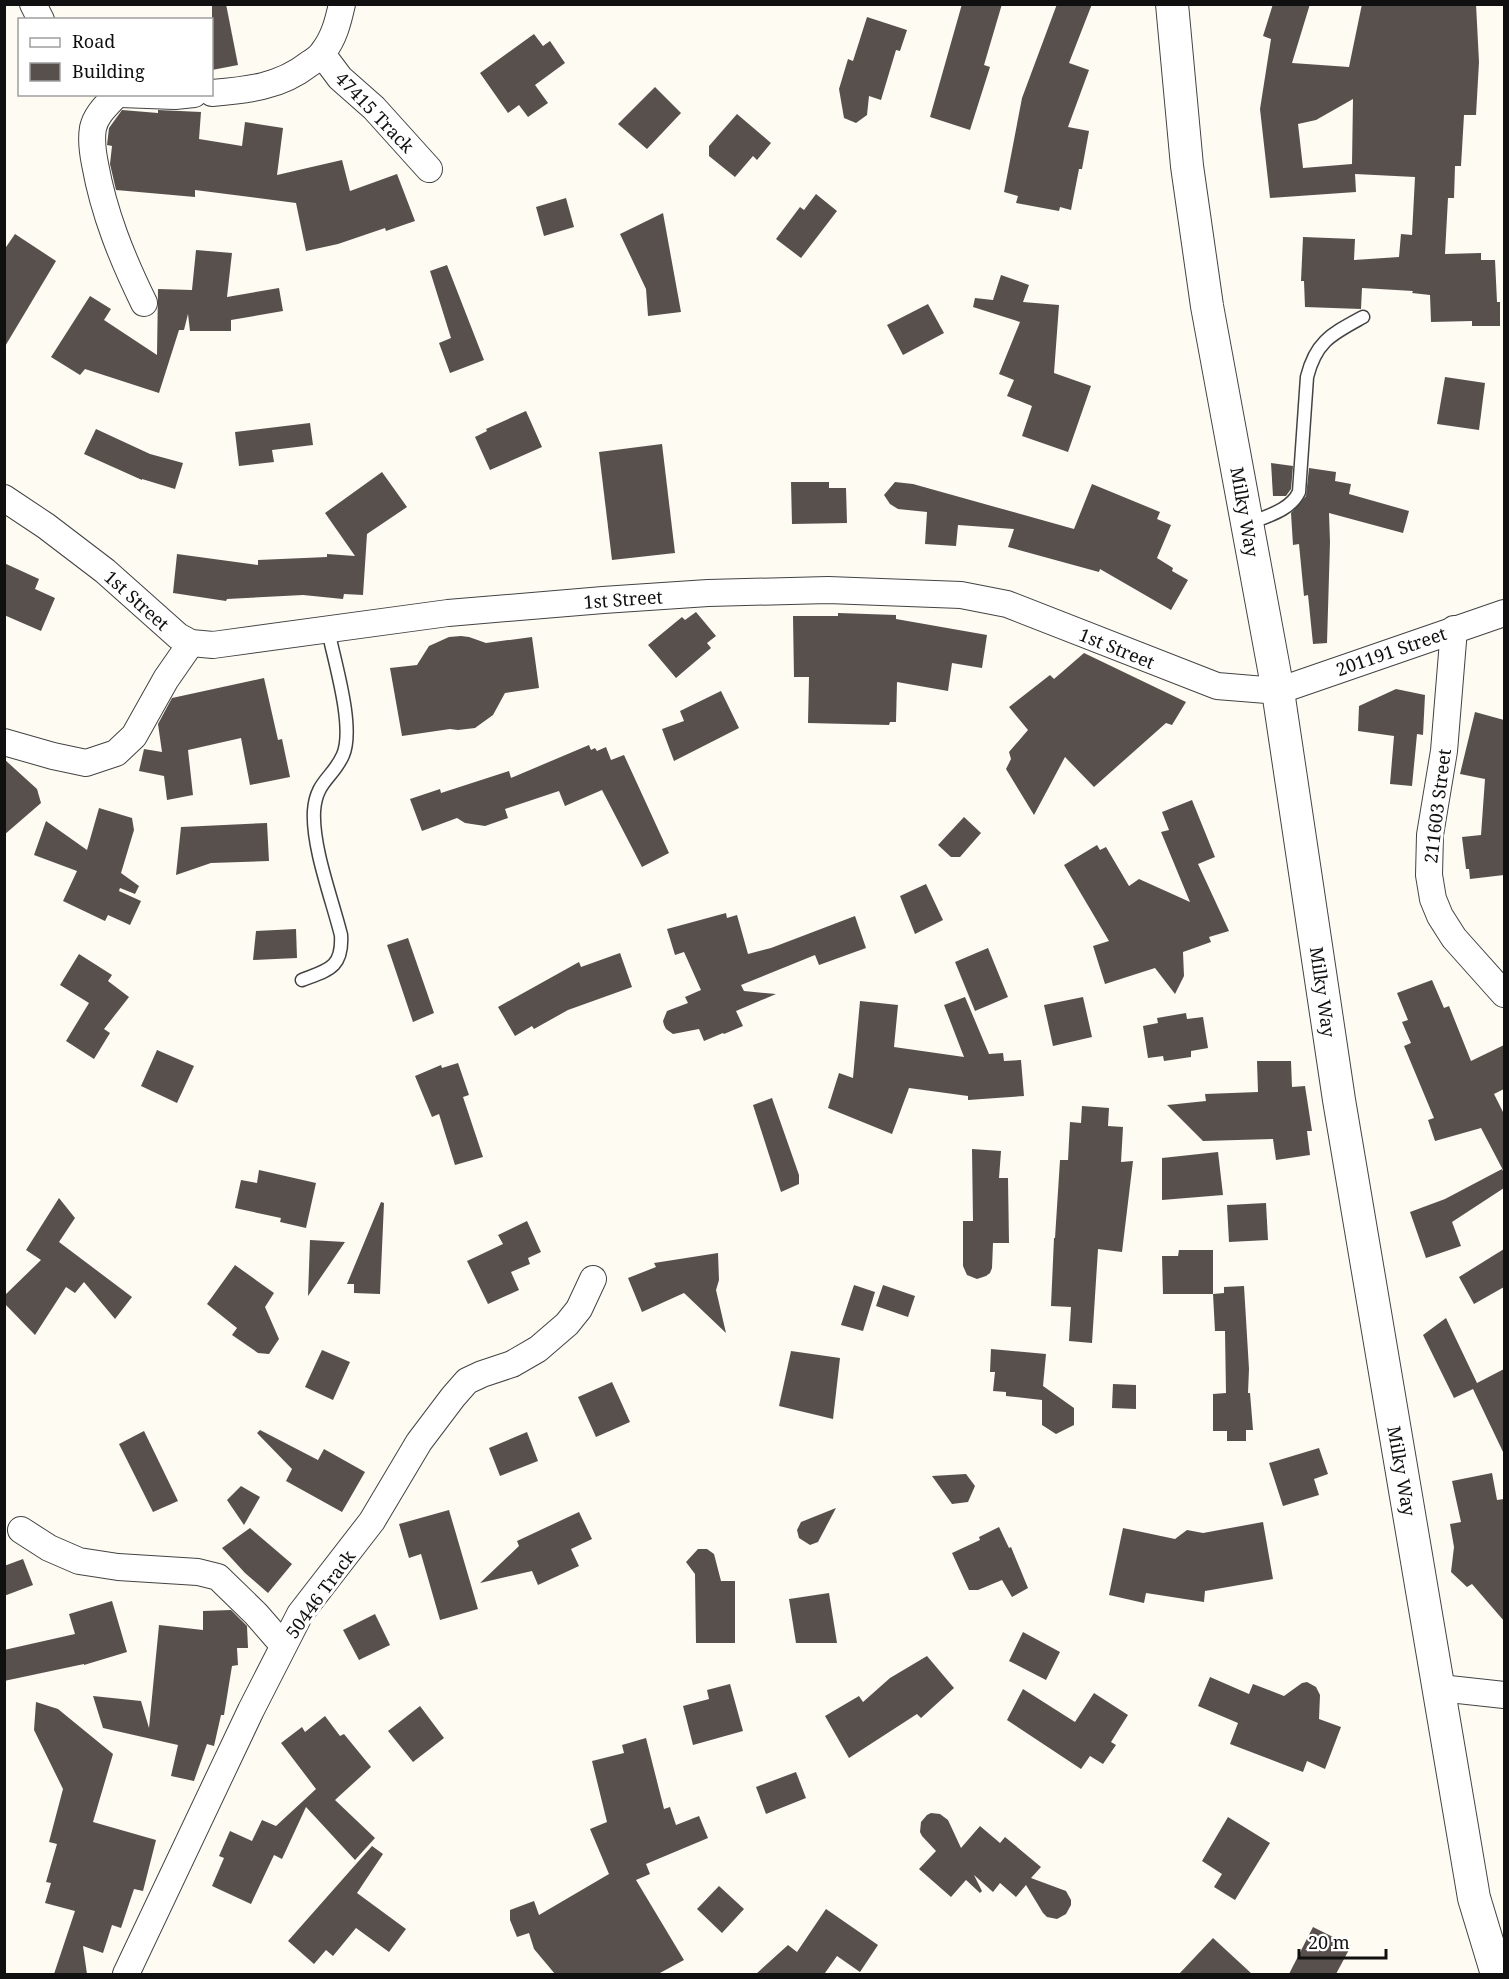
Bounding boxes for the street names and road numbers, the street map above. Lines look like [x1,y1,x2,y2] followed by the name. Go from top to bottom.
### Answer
[330,66,420,158] street label: 47415 Track
[1225,465,1265,560] street label: Milky Way
[99,565,175,635] street label: 1st Street
[583,584,663,614] street label: 1st Street
[1333,621,1449,681] street label: 201191 Street
[1076,622,1158,674] street label: 1st Street
[1418,747,1456,865] street label: 211603 Street
[1305,945,1341,1040] street label: Milky Way
[1382,1424,1422,1519] street label: Milky Way
[280,1545,360,1643] street label: 50446 Track

